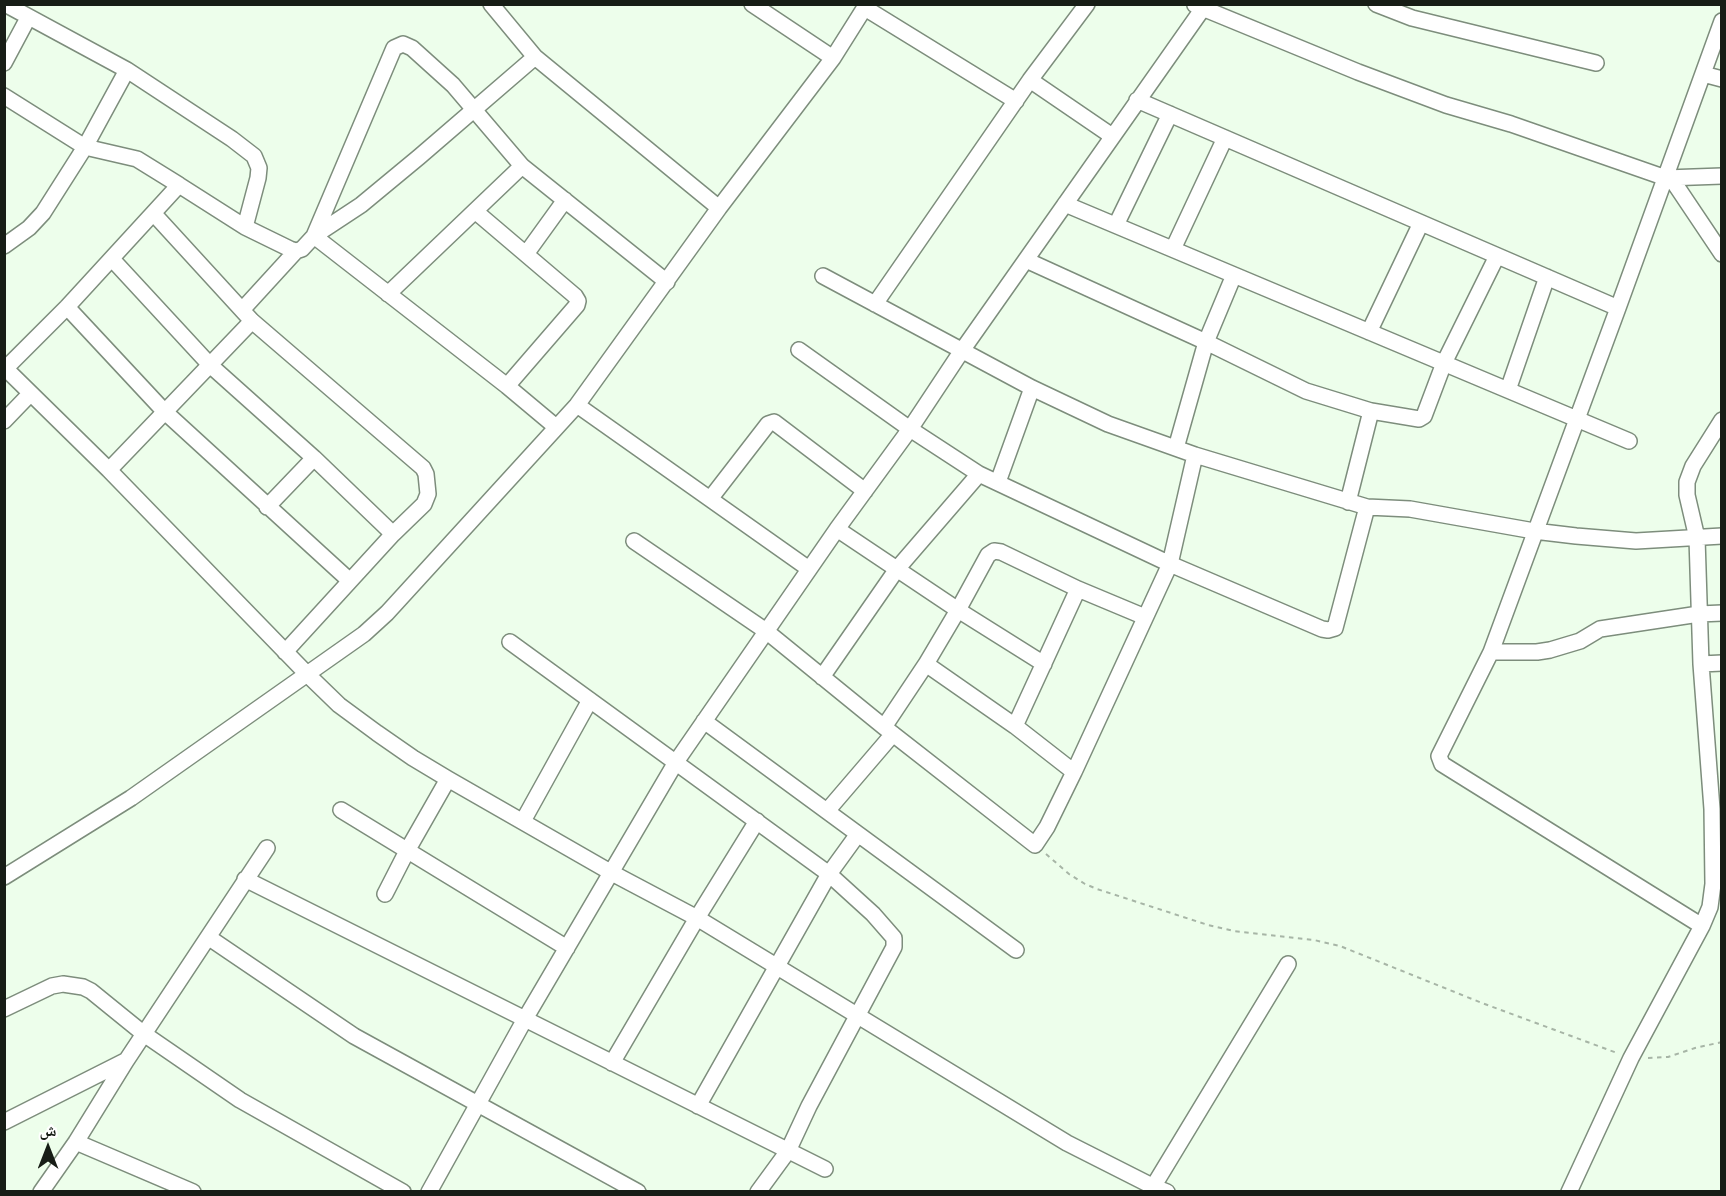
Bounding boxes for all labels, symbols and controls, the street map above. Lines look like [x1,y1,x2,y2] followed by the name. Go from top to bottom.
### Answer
[18,1118,78,1178] north arrow
[40,1120,56,1140] text: ش

